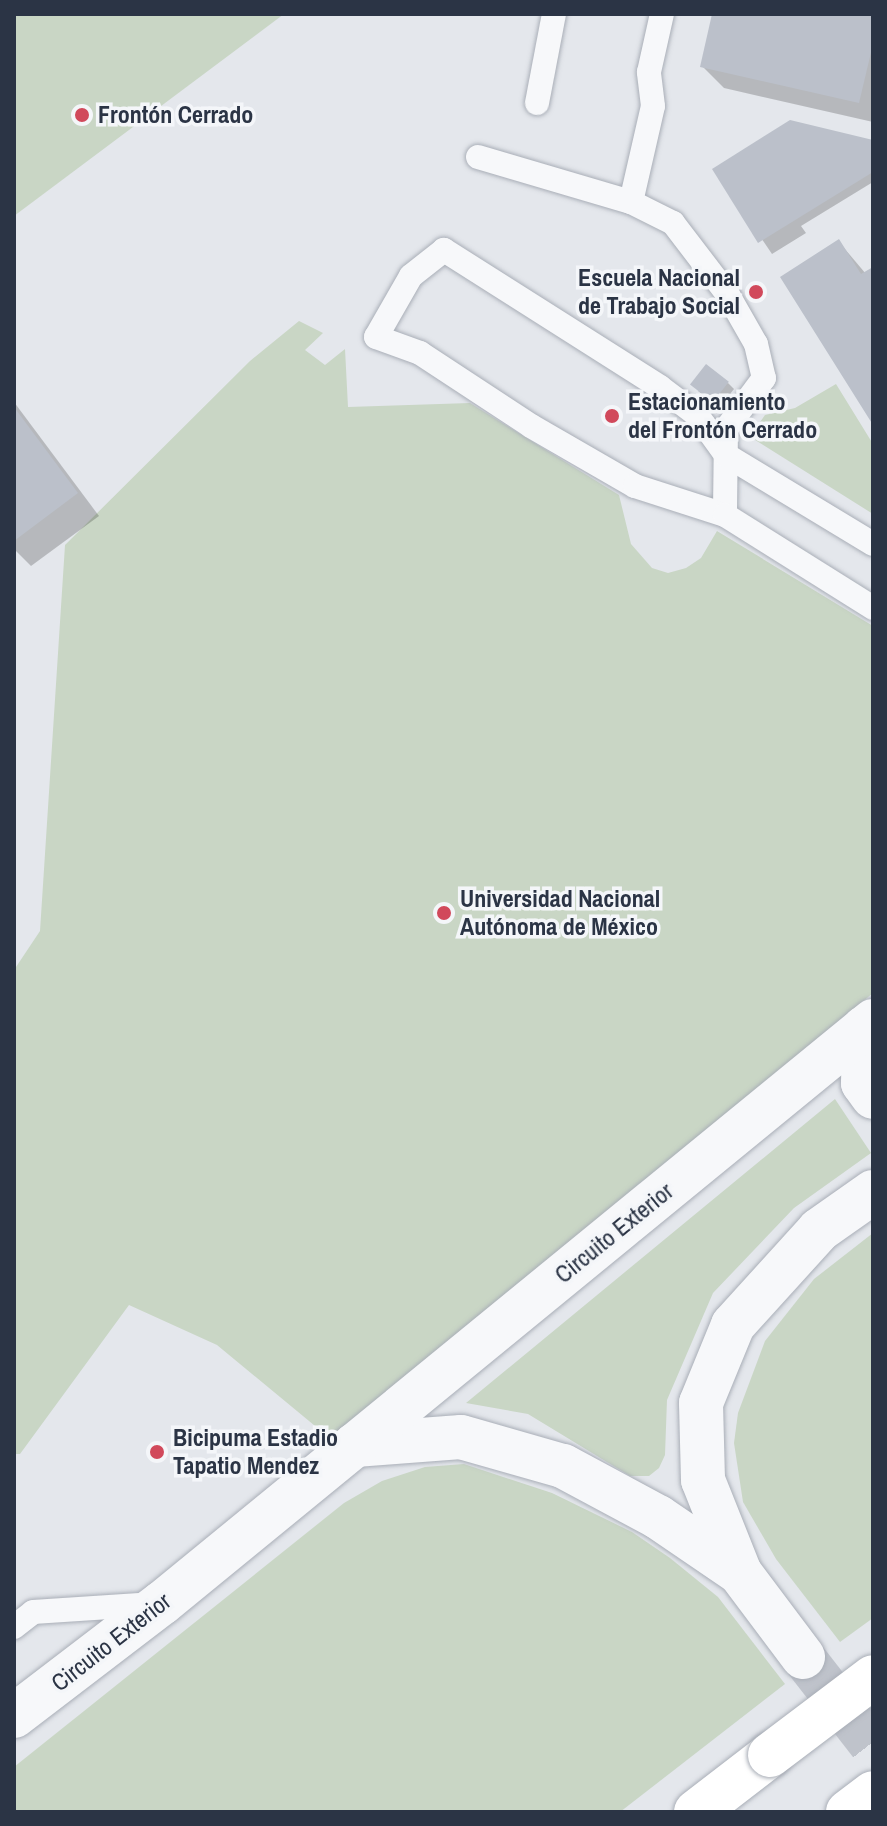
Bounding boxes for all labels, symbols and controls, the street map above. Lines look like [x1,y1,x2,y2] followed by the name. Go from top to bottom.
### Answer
[98,101,253,129] place label: Frontón Cerrado
[73,106,91,124] marker: Frontón Cerrado
[578,264,740,320] place label: Escuela Nacional de Trabajo Social
[747,283,765,301] marker: Escuela Nacional de Trabajo Social
[628,388,817,444] place label: Estacionamiento del Frontón Cerrado
[603,407,621,425] marker: Estacionamiento del Frontón Cerrado
[460,885,660,941] place label: Universidad Nacional Autónoma de México
[435,904,453,922] marker: Universidad Nacional Autónoma de México
[549,1177,679,1289] street label: Circuito Exterior
[173,1424,338,1480] place label: Bicipuma Estadio Tapatio Mendez
[148,1443,166,1461] marker: Bicipuma Estadio Tapatio Mendez
[46,1587,176,1697] street label: Circuito Exterior

